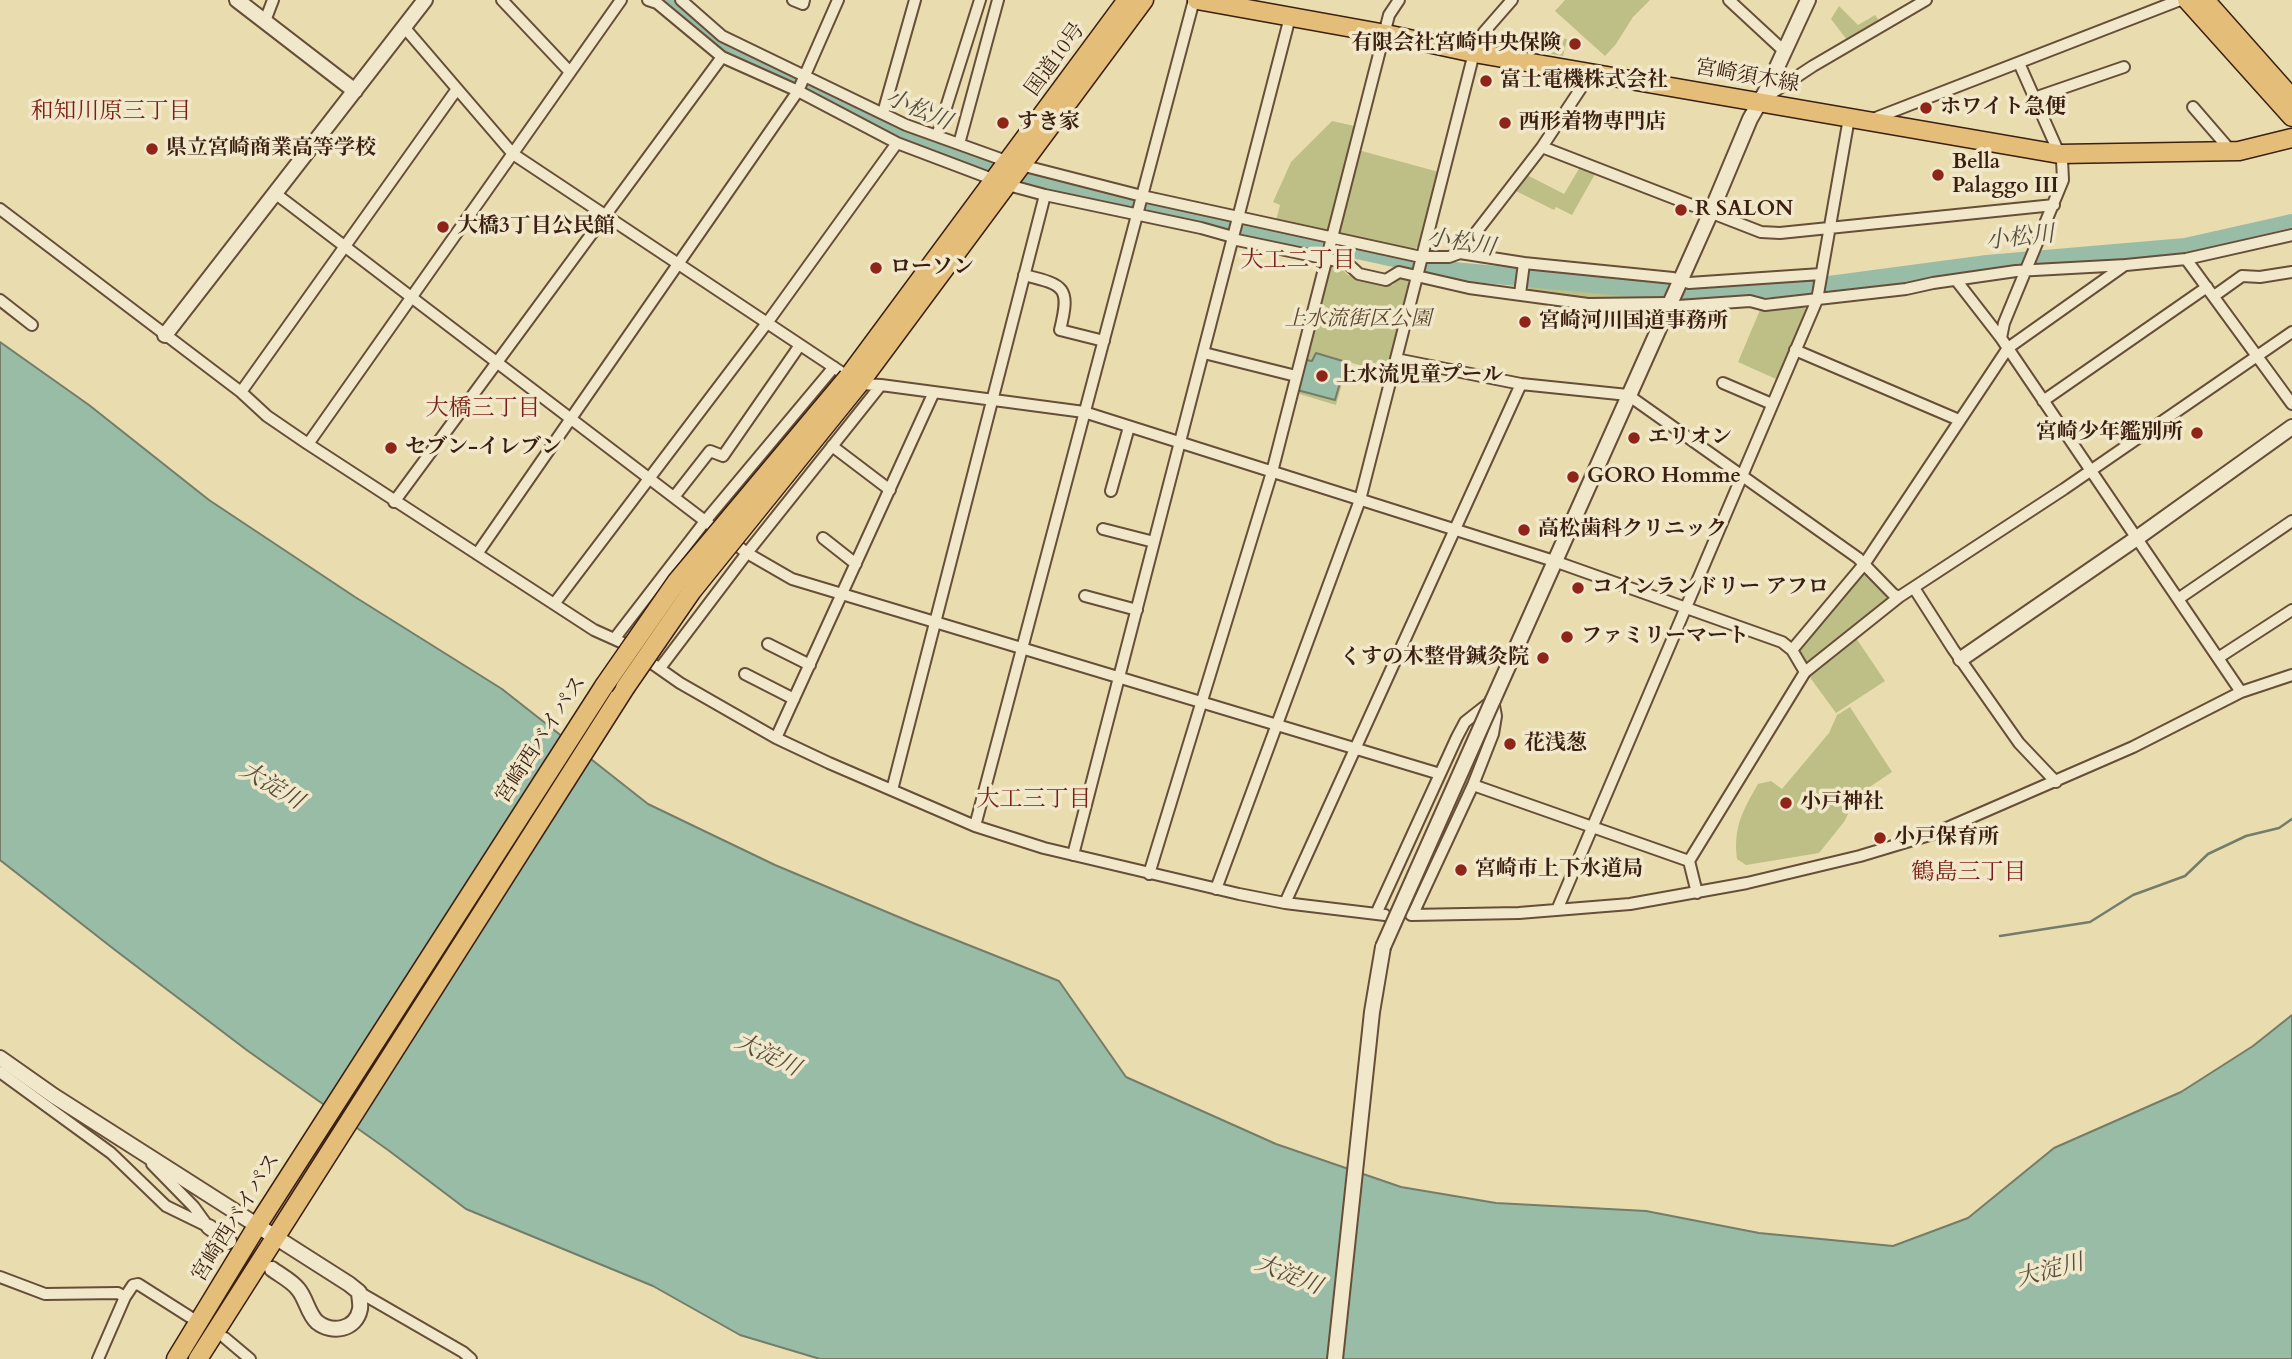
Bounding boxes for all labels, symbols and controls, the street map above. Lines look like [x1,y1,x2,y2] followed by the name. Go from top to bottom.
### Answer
[1021,18,1091,102] street label: 国道10号
[1351,31,1561,57] place label: 有限会社宮崎中央保険
[1567,36,1583,52] marker: 有限会社宮崎中央保険
[1693,55,1801,99] street label: 宮崎須木線
[1500,68,1668,94] place label: 富士電機株式会社
[1478,73,1494,89] marker: 富士電機株式会社
[881,85,955,137] water label: 小松川
[1940,95,2066,121] place label: ホワイト急便
[31,99,191,127] district label: 和知川原三丁目
[1918,100,1934,116] marker: ホワイト急便
[1017,110,1080,136] place label: すき家
[1519,110,1666,136] place label: 西形着物専門店
[995,115,1011,131] marker: すき家
[1497,115,1513,131] marker: 西形着物専門店
[166,136,376,162] place label: 県立宮崎商業高等学校
[144,141,160,157] marker: 県立宮崎商業高等学校
[1952,150,2059,200] place label: Bella Palaggo III
[1930,167,1946,183] marker: Bella Palaggo III
[1695,197,1793,223] place label: R SALON
[1673,202,1689,218] marker: R SALON
[457,214,615,240] place label: 大橋3丁目公民館
[435,219,451,235] marker: 大橋3丁目公民館
[1984,222,2056,256] water label: 小松川
[1425,225,1497,263] water label: 小松川
[1241,248,1355,276] district label: 大工二丁目
[890,255,974,281] place label: ローソン
[868,260,884,276] marker: ローソン
[1285,307,1431,333] park label: 上水流街区公園
[1539,309,1728,335] place label: 宮崎河川国道事務所
[1517,314,1533,330] marker: 宮崎河川国道事務所
[1336,363,1503,389] place label: 上水流児童プール
[1314,368,1330,384] marker: 上水流児童プール
[426,396,540,424] district label: 大橋三丁目
[2036,420,2183,446] place label: 宮崎少年鑑別所
[1648,425,1732,451] place label: エリオン
[2189,425,2205,441] marker: 宮崎少年鑑別所
[1626,430,1642,446] marker: エリオン
[405,435,562,461] place label: セブン-イレブン
[383,440,399,456] marker: セブン-イレブン
[1587,464,1741,490] place label: GORO Homme
[1565,469,1581,485] marker: GORO Homme
[1538,517,1727,543] place label: 高松歯科クリニック
[1516,522,1532,538] marker: 高松歯科クリニック
[1592,575,1829,601] place label: コインランドリー アフロ
[1570,580,1586,596] marker: コインランドリー アフロ
[1581,624,1749,650] place label: ファミリーマート
[1559,629,1575,645] marker: ファミリーマート
[1340,645,1529,671] place label: くすの木整骨鍼灸院
[1535,650,1551,666] marker: くすの木整骨鍼灸院
[491,671,593,809] street label: 宮崎西バイパス
[1524,731,1587,757] place label: 花浅葱
[1502,736,1518,752] marker: 花浅葱
[234,757,308,817] water label: 大淀川
[977,787,1091,815] district label: 大工三丁目
[1800,790,1884,816] place label: 小戸神社
[1778,795,1794,811] marker: 小戸神社
[1894,825,1999,851] place label: 小戸保育所
[1872,830,1888,846] marker: 小戸保育所
[1475,857,1643,883] place label: 宮崎市上下水道局
[1912,860,2026,888] district label: 鶴島三丁目
[1453,862,1469,878] marker: 宮崎市上下水道局
[730,1028,804,1084] water label: 大淀川
[187,1149,287,1287] street label: 宮崎西バイパス
[1251,1250,1325,1302] water label: 大淀川
[2013,1250,2087,1294] water label: 大淀川

